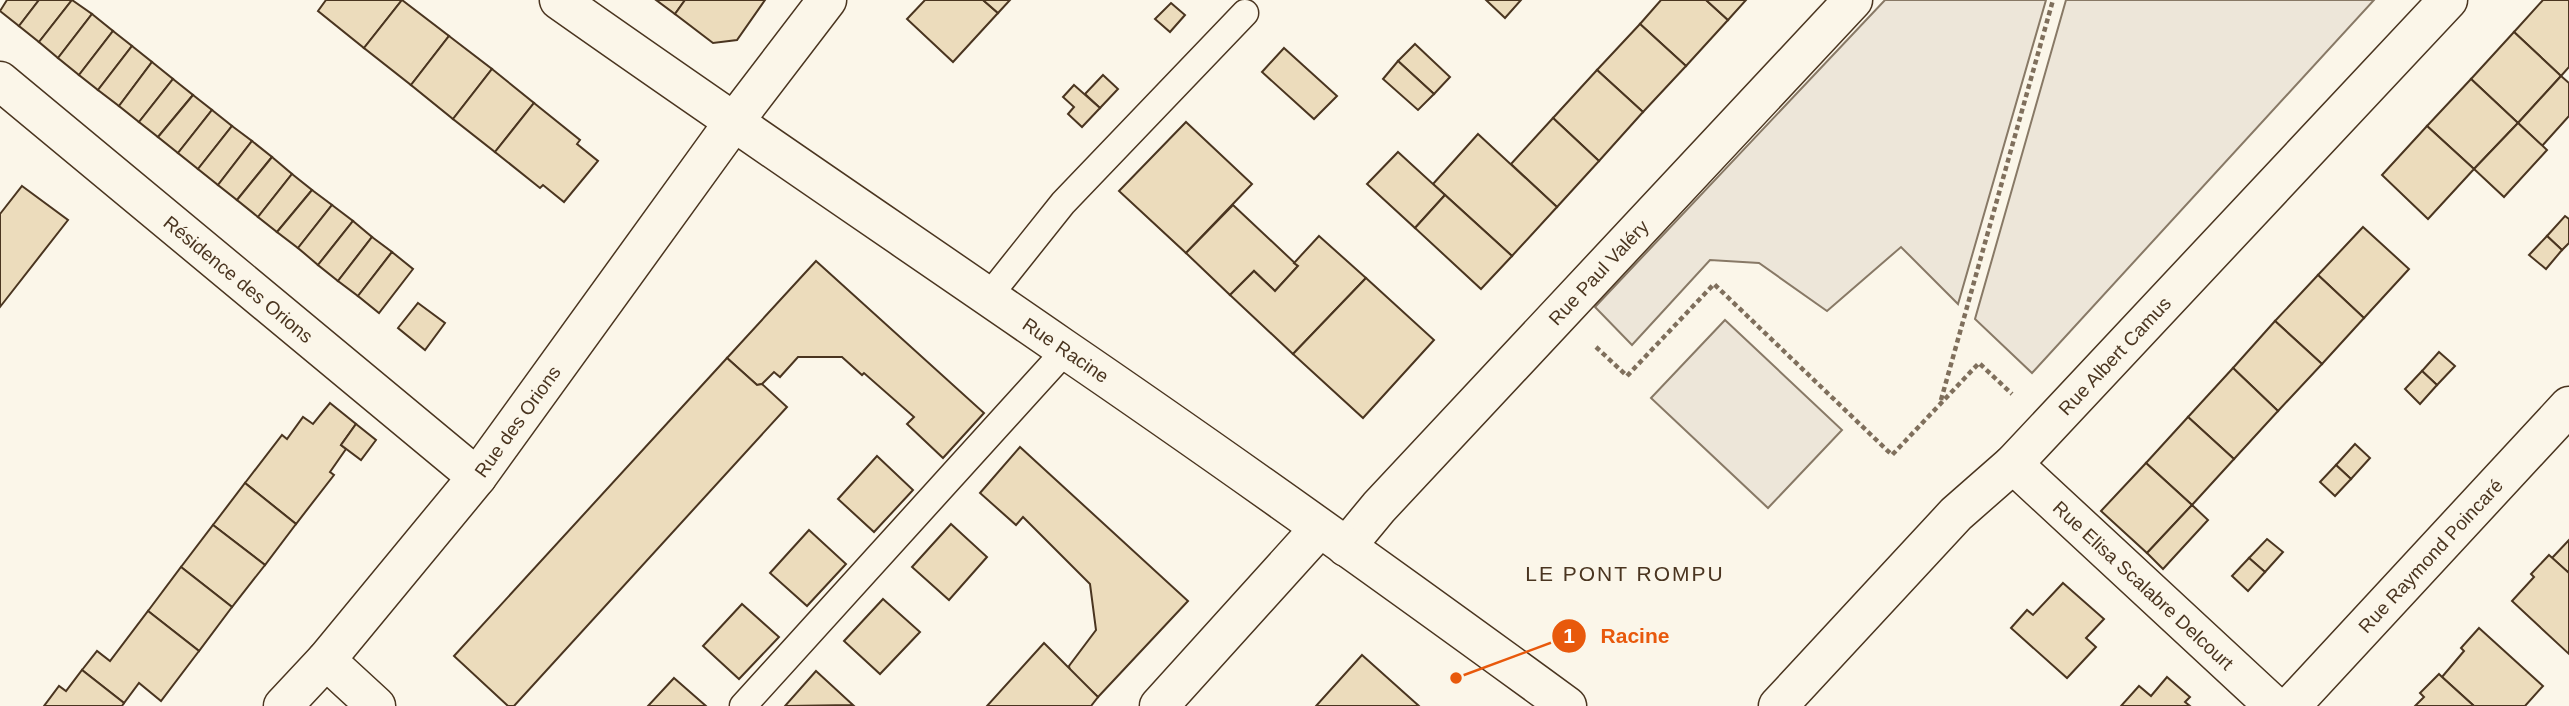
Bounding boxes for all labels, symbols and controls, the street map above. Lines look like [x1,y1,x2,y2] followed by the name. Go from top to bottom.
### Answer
[160,212,317,347] street label: Résidence des Orions
[1545,216,1653,330] street label: Rue Paul Valéry
[2054,293,2175,420] street label: Rue Albert Camus
[1019,314,1113,387] street label: Rue Racine
[470,362,565,481] street label: Rue des Orions
[2354,475,2507,637] street label: Rue Raymond Poincaré
[2049,497,2238,674] street label: Rue Elisa Scalabre Delcourt
[1525,562,1725,585] district label: LE PONT ROMPU
[1552,615,1684,657] callout: Racine
[1563,624,1575,647] text: 1
[1601,624,1669,647] text: Racine

